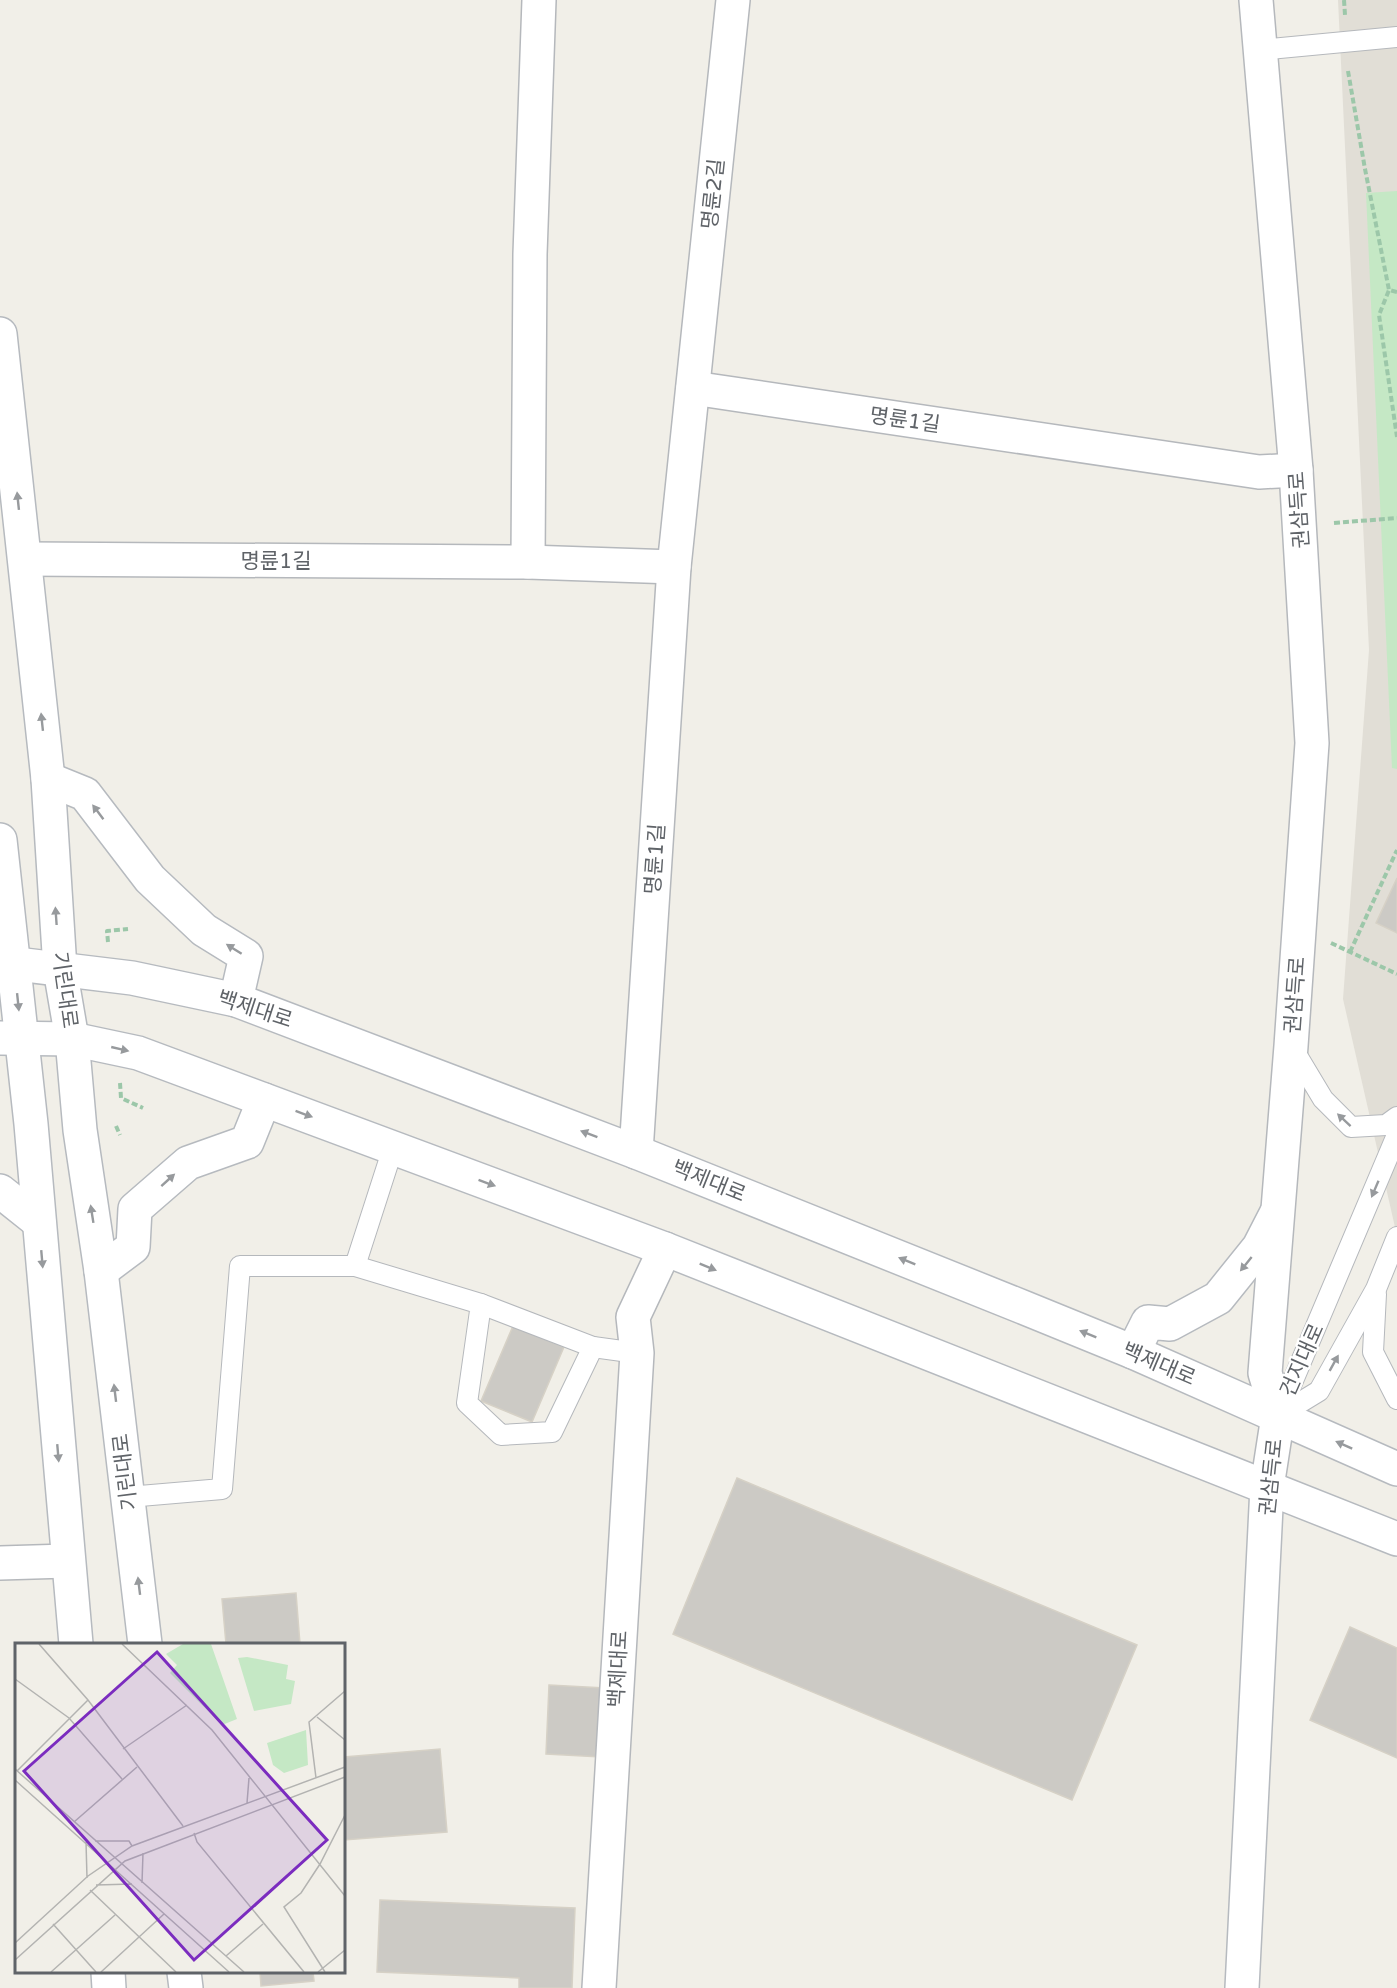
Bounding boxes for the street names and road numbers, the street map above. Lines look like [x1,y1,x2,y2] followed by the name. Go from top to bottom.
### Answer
[697,157,730,231] street label: 명륜2길
[868,403,942,438] street label: 명륜1길
[1284,471,1315,549] street label: 권삼득로
[240,549,312,574] street label: 명륜1길
[641,823,670,895] street label: 명륜1길
[47,950,82,1030] street label: 기린대로
[1280,956,1311,1034] street label: 권삼득로
[214,986,295,1033] street label: 백제대로
[668,1155,749,1208] street label: 백제대로
[1275,1320,1330,1401] street label: 건지대로
[1118,1338,1199,1391] street label: 백제대로
[108,1432,143,1512] street label: 기린대로
[1255,1437,1288,1517] street label: 권삼득로
[604,1630,633,1708] street label: 백제대로

